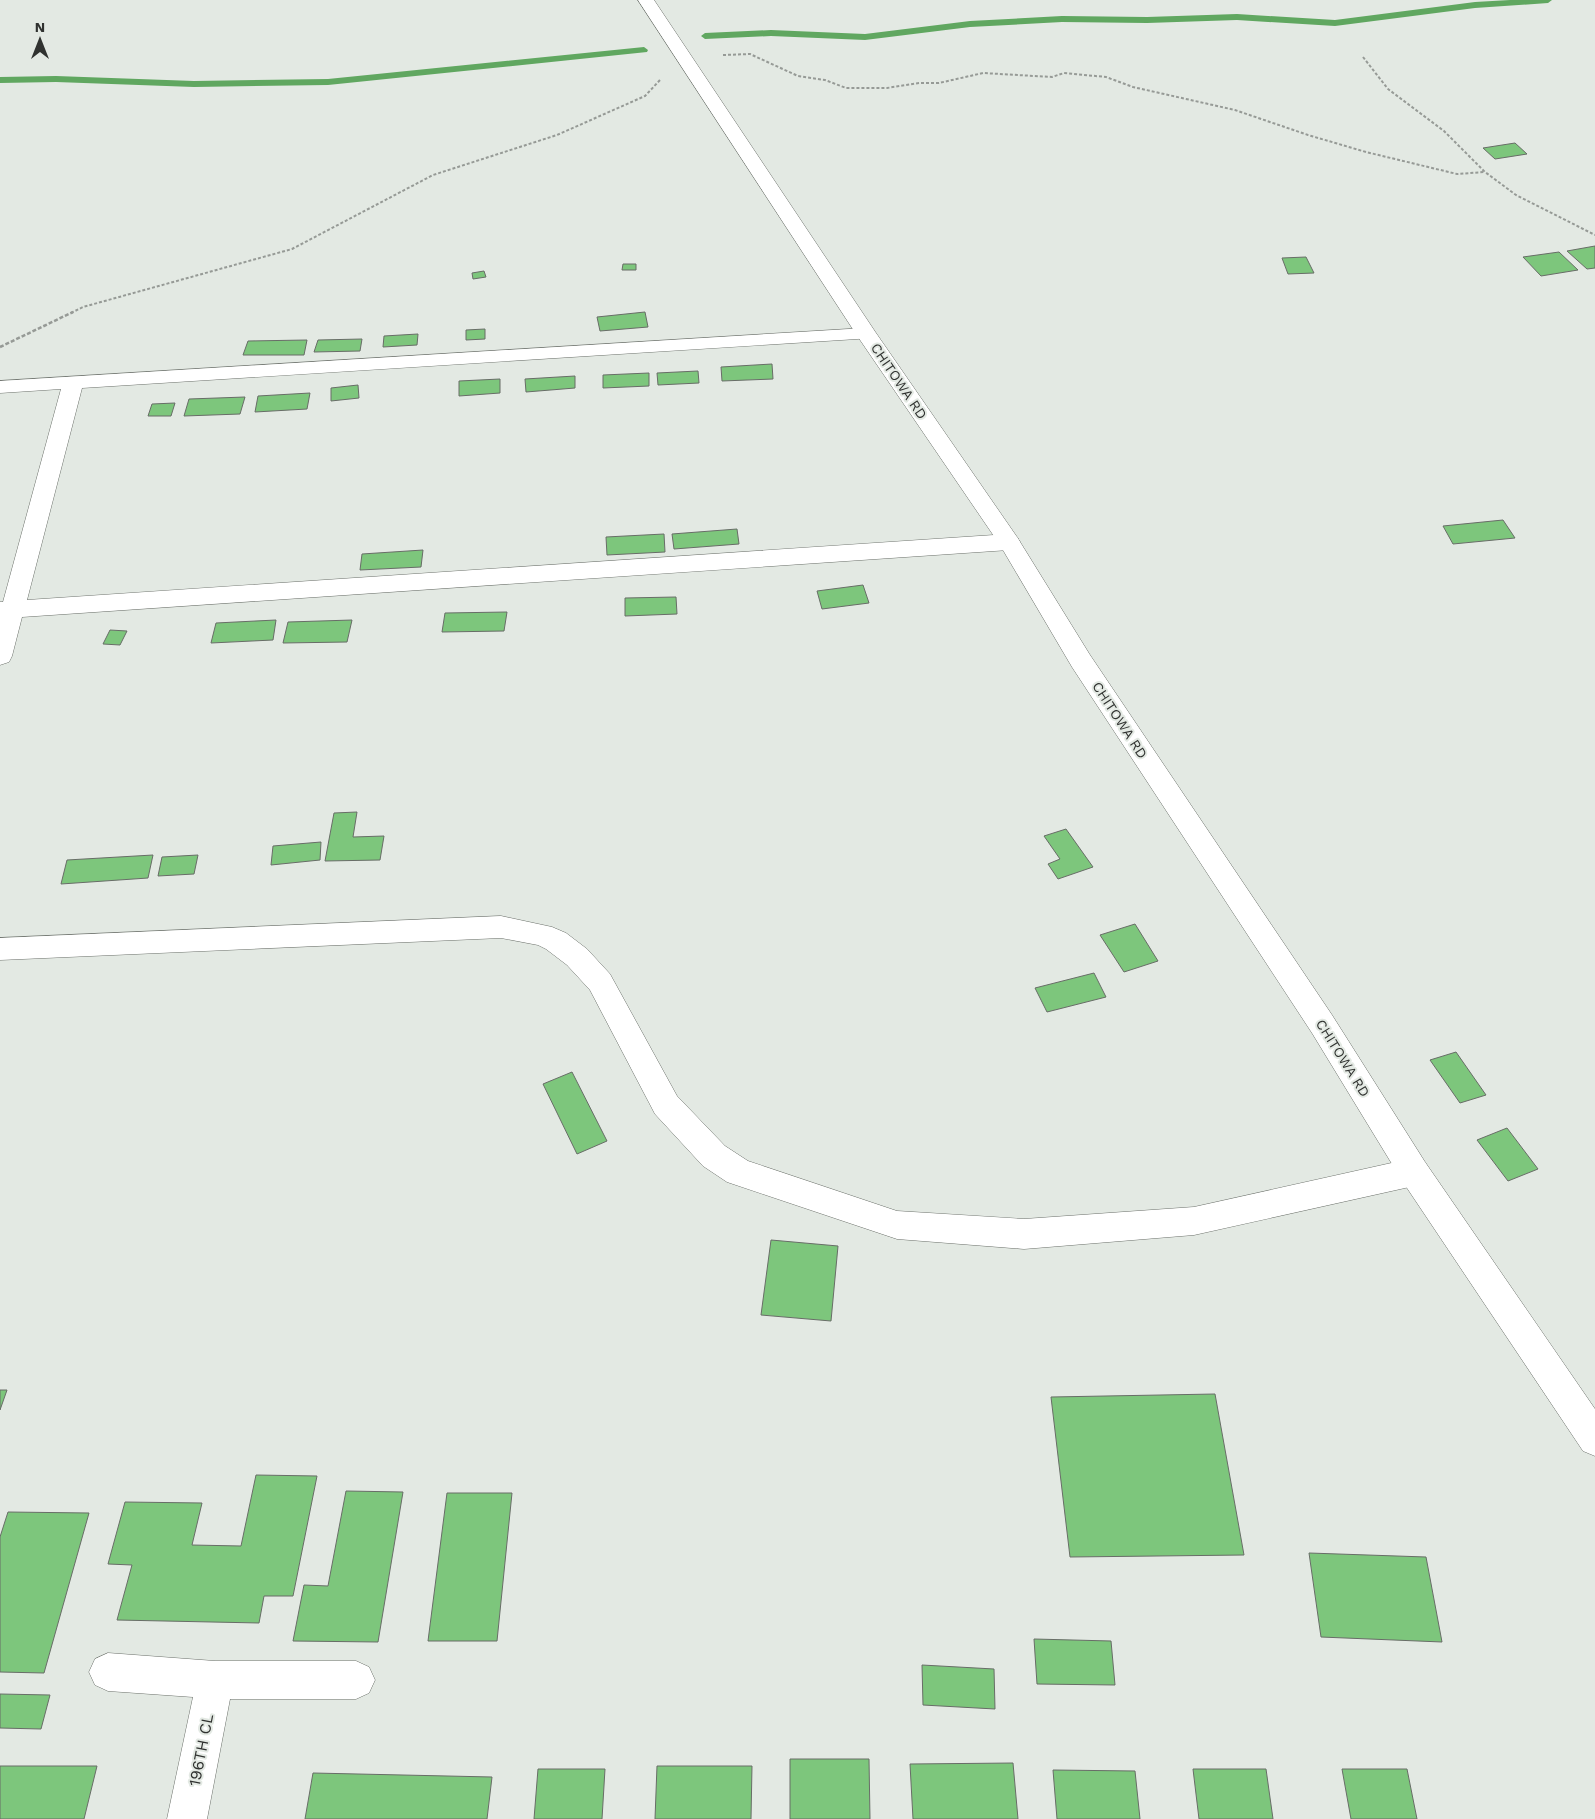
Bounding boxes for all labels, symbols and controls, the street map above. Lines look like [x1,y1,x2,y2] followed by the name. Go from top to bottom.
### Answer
[15,15,65,65] north arrow
[35,19,45,35] text: N
[868,340,930,422] street label: CHITOWA RD
[1089,679,1151,761] street label: CHITOWA RD
[1313,1016,1373,1100] street label: CHITOWA RD
[185,1712,217,1788] street label: 196TH CL

